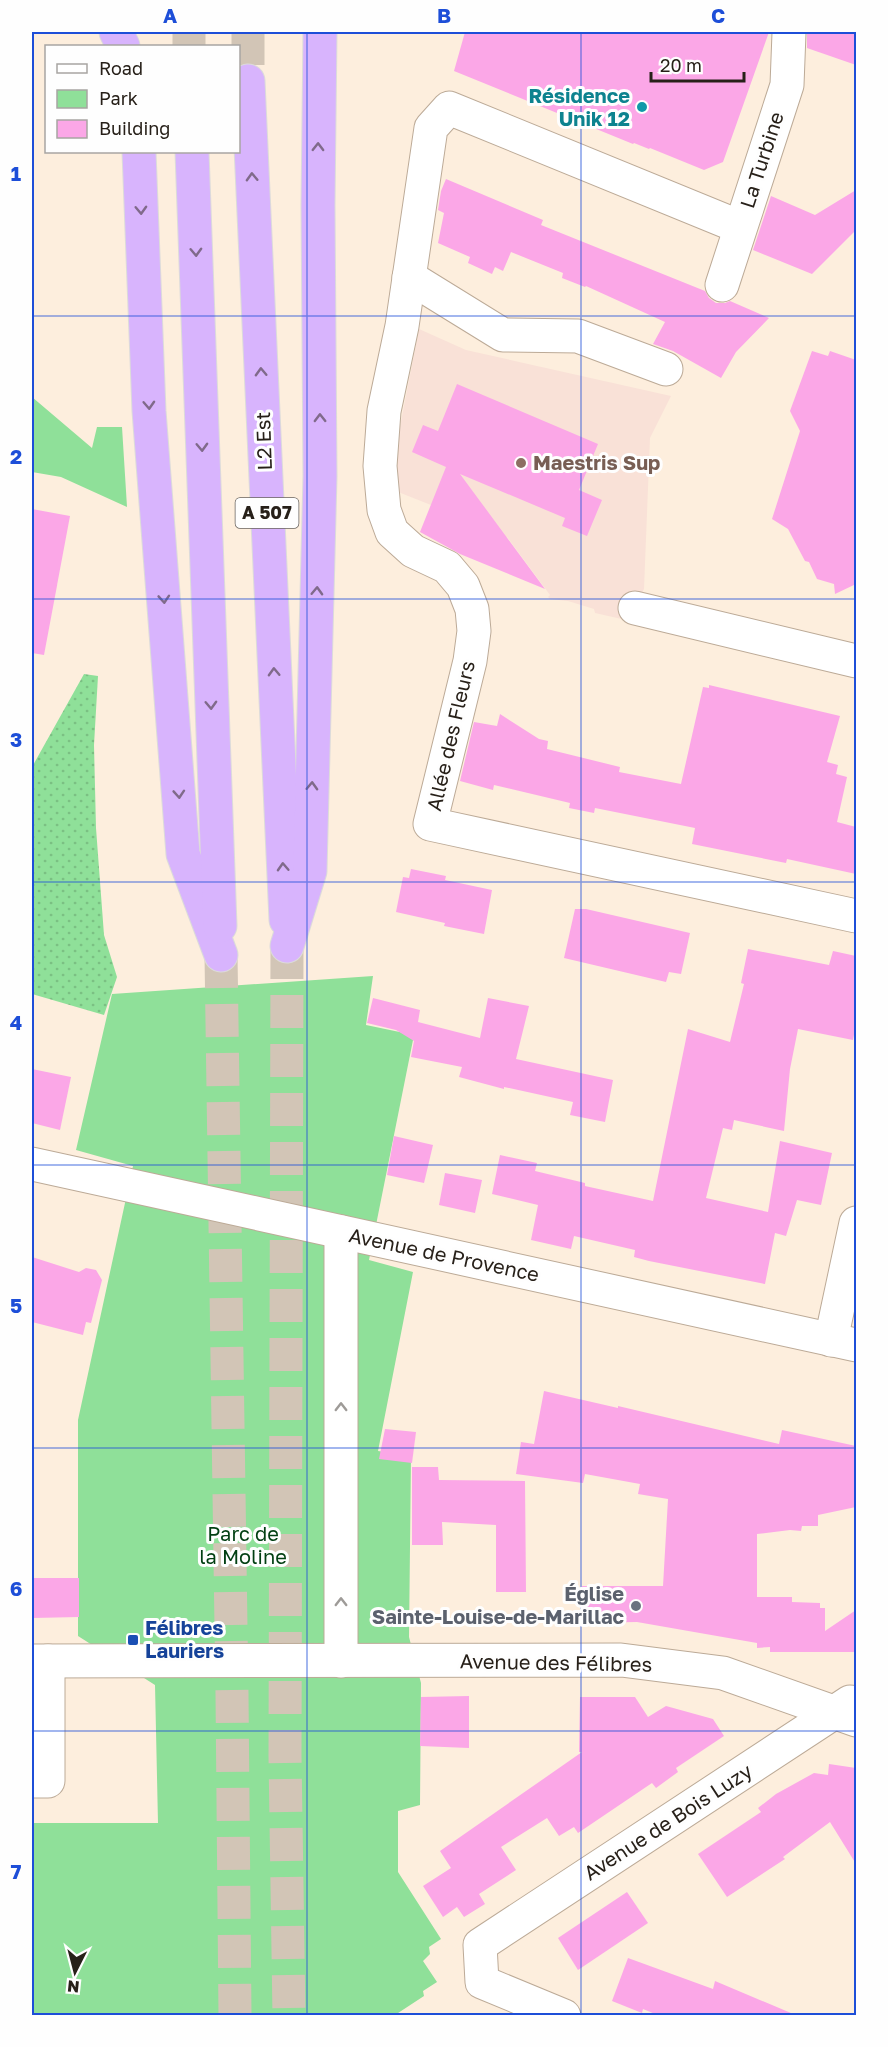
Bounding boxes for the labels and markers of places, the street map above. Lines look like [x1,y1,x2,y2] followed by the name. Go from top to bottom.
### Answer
[528,83,630,130] place label: Résidence Unik 12
[635,100,649,114] marker: Résidence Unik 12
[533,450,660,474] place label: Maestris Sup
[514,456,528,470] marker: Maestris Sup
[372,1581,624,1628] place label: Église Sainte-Louise-de-Marillac
[629,1599,643,1613] marker: Église Sainte-Louise-de-Marillac
[145,1615,224,1662] place label: Félibres Lauriers
[126,1633,140,1647] marker: Félibres Lauriers

